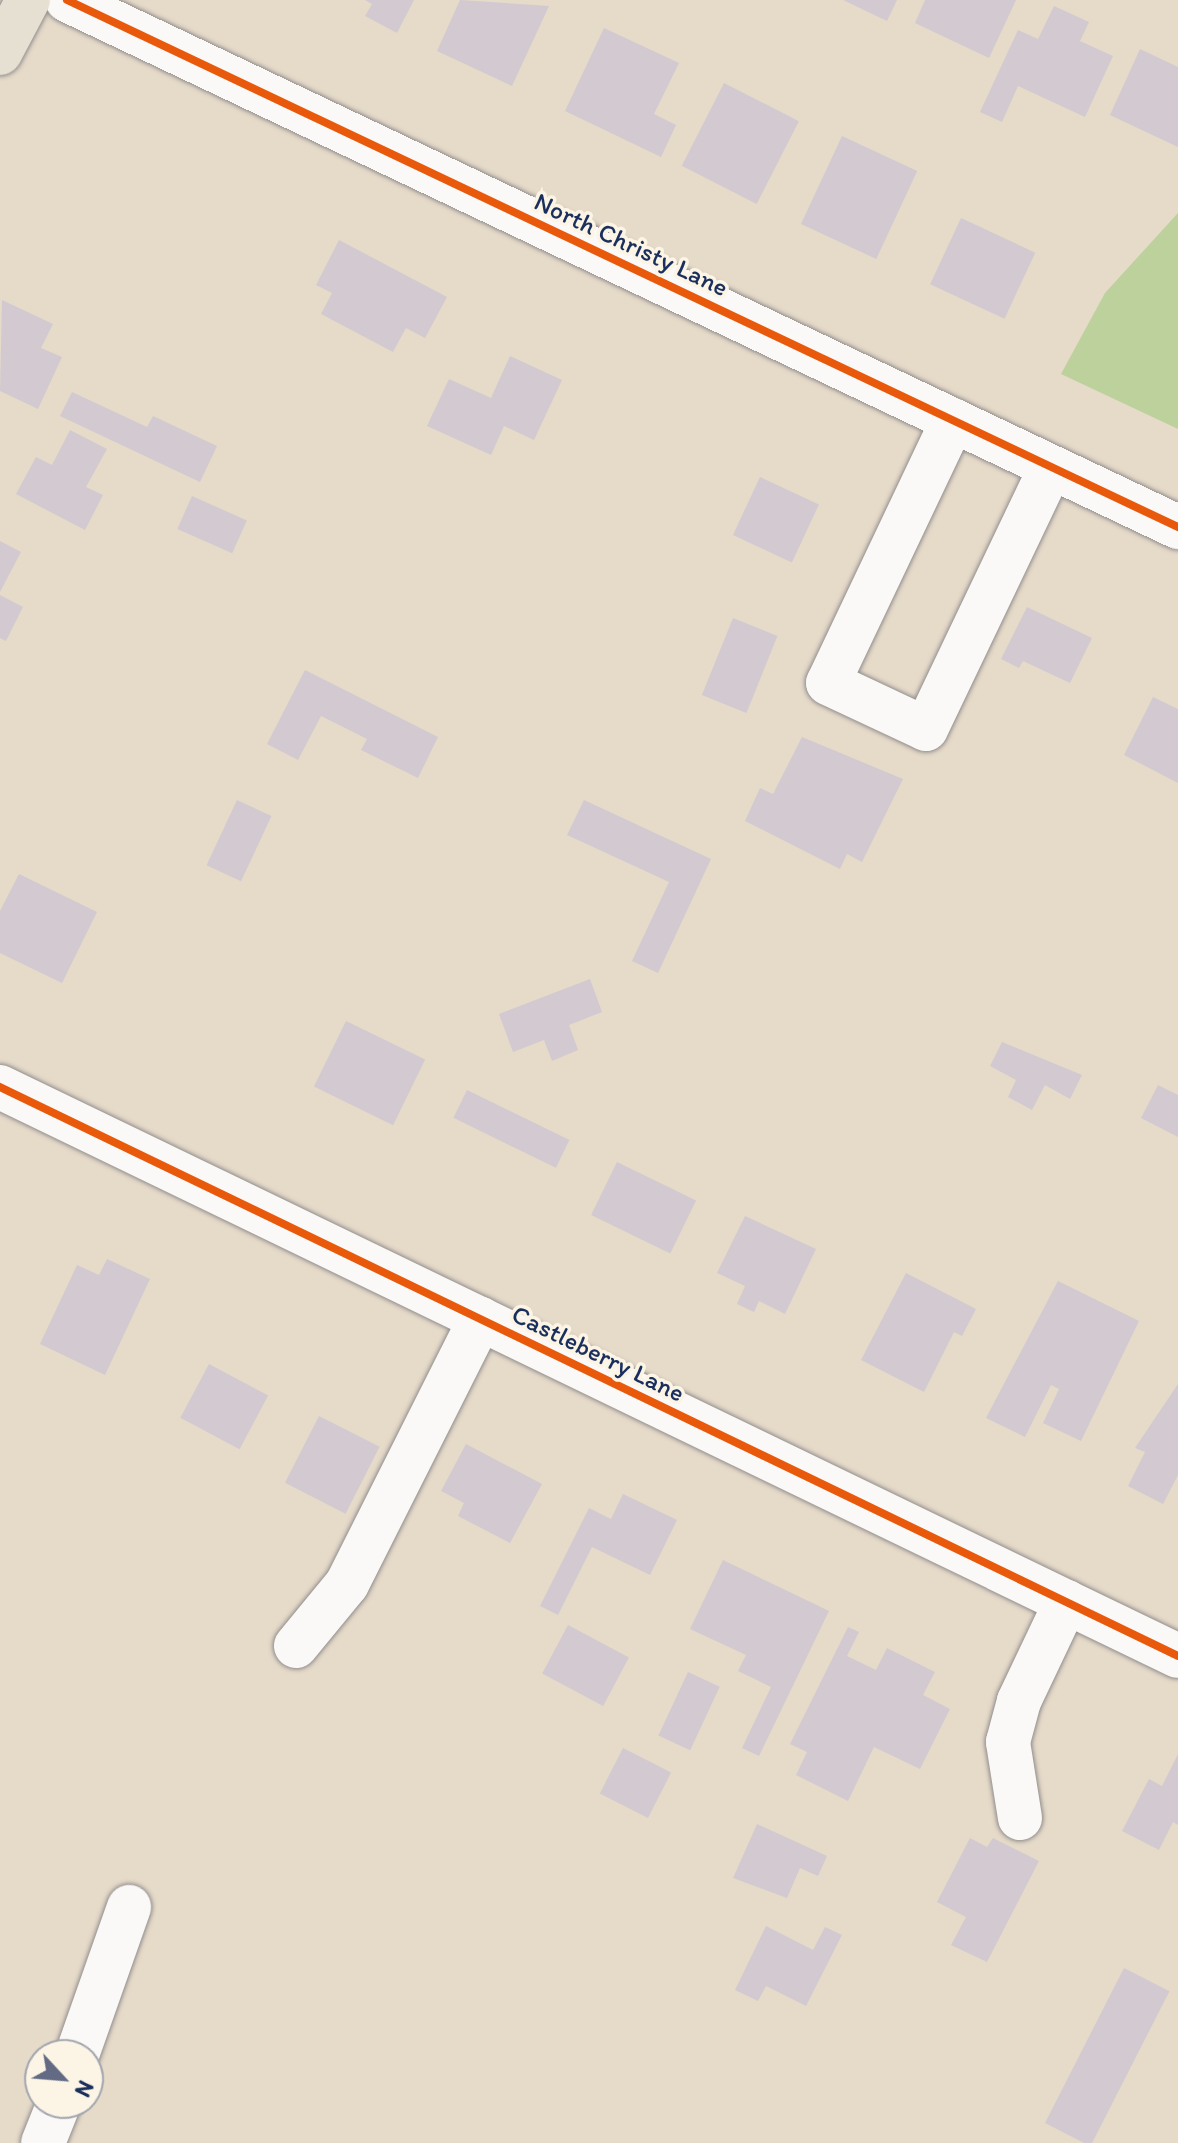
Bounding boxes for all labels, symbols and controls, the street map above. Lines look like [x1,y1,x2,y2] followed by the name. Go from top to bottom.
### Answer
[529,186,733,304] street label: North Christy Lane
[506,1299,690,1409] street label: Castleberry Lane
[24,2039,104,2119] north arrow
[69,2076,100,2101] text: N

